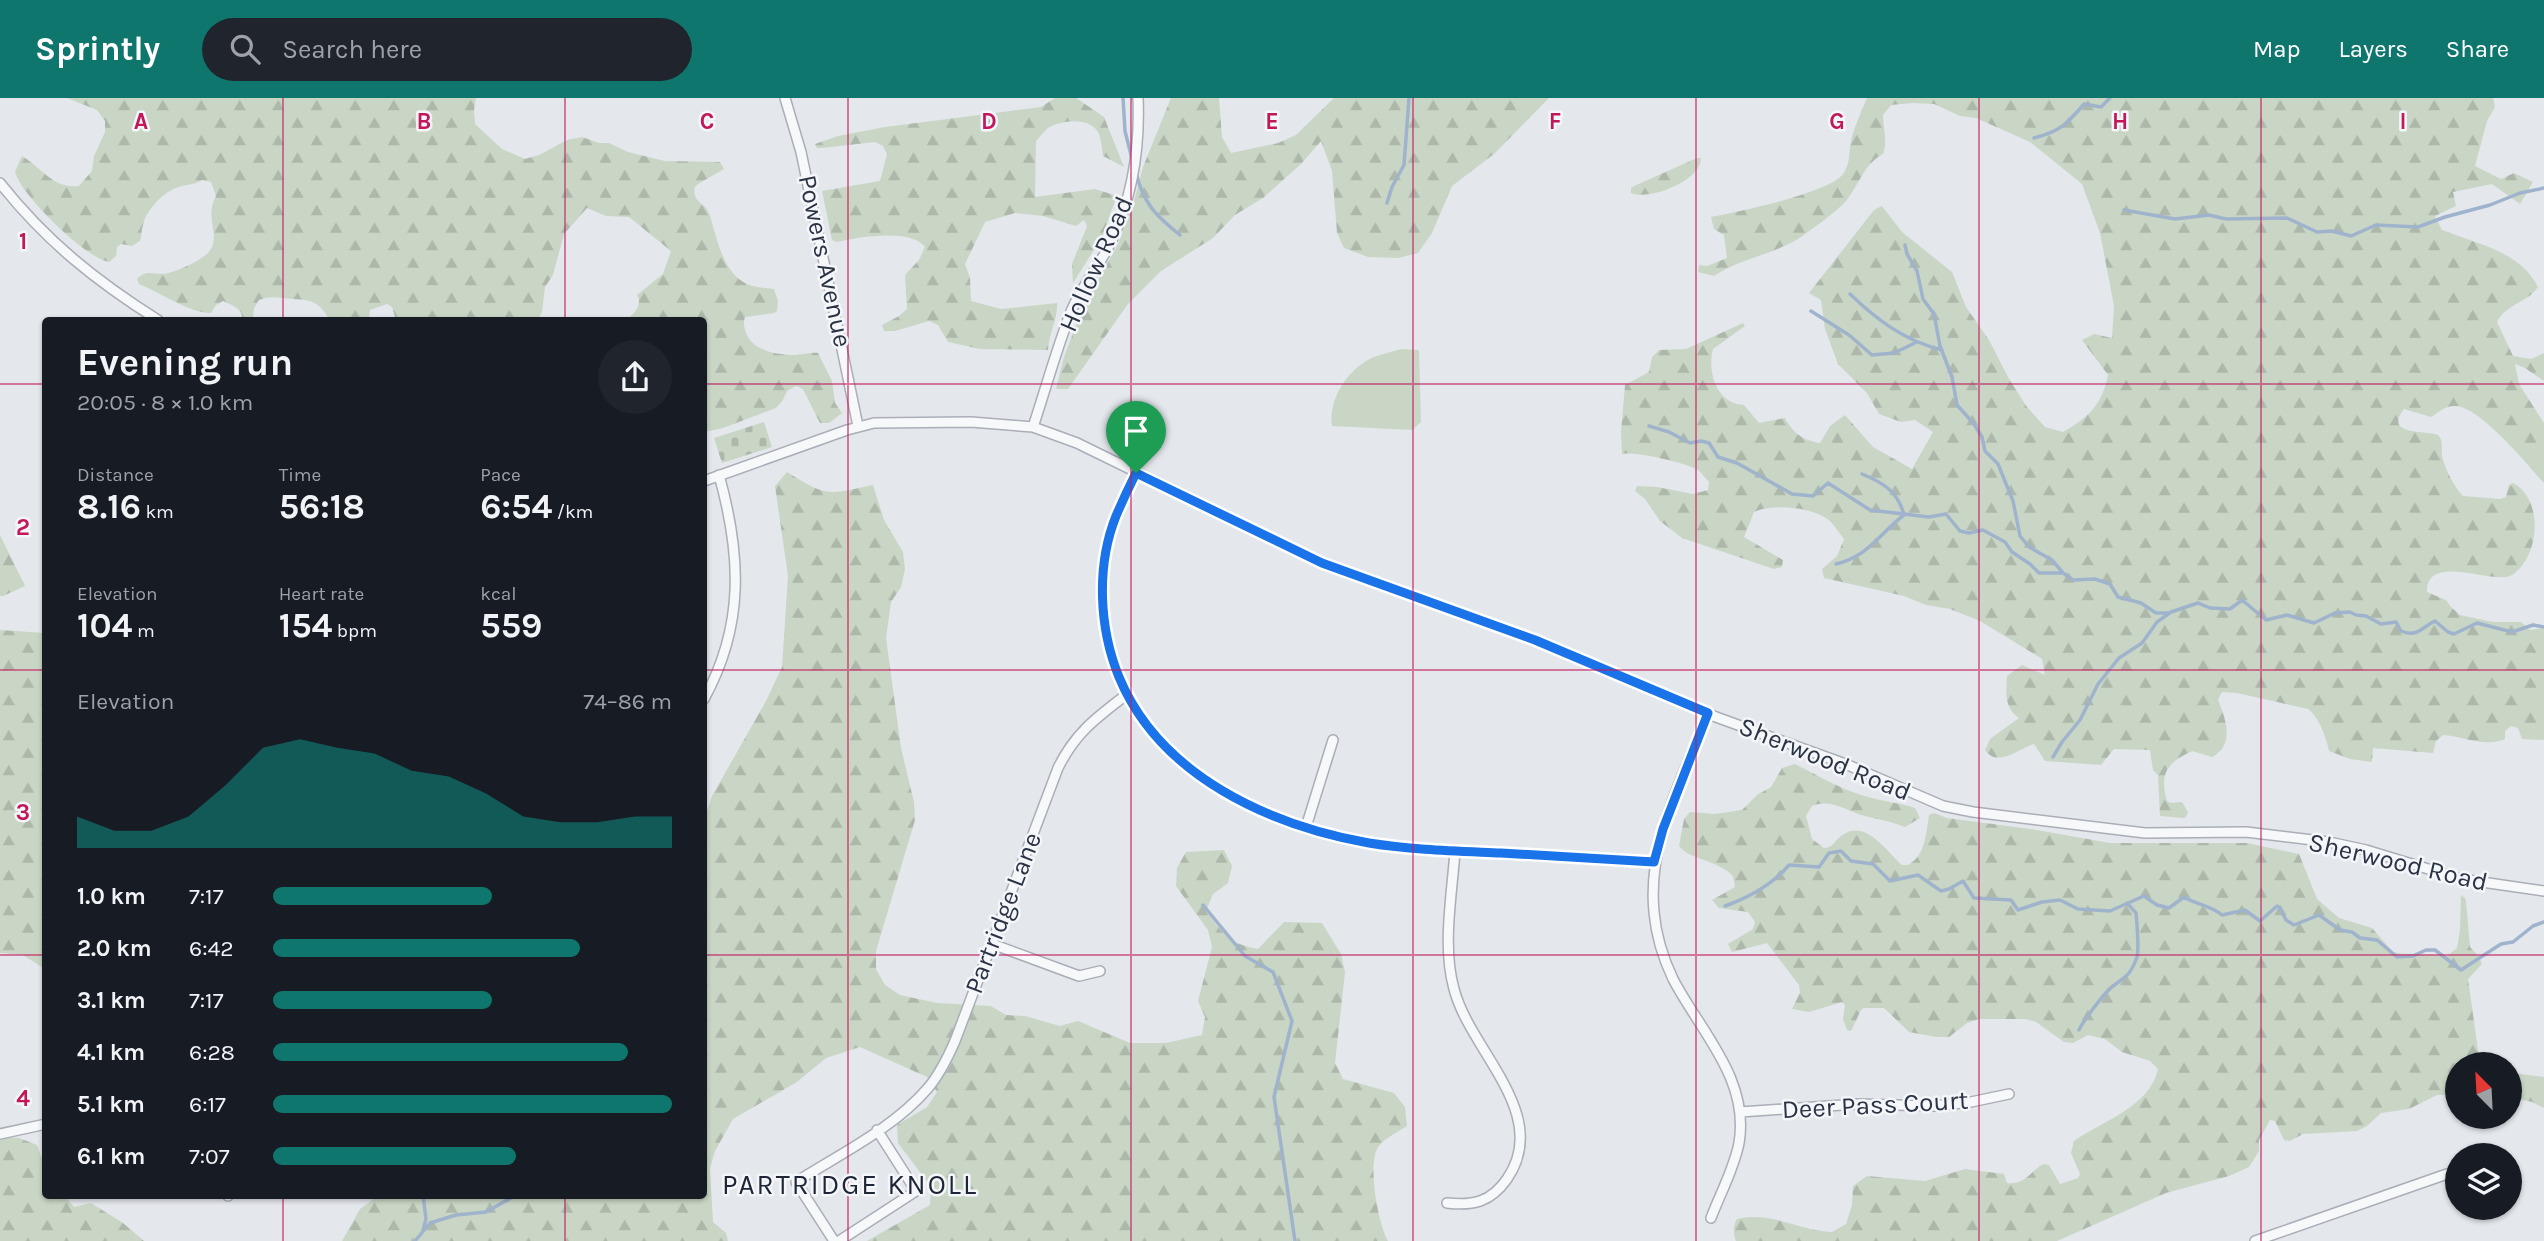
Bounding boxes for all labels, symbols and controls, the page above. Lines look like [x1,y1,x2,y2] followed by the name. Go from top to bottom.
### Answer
[202,18,692,81] search box
[35,30,160,68] text: Sprintly
[226,30,264,68] icon: search
[282,34,422,65] text: Search here
[2253,35,2301,63] text: Map
[2339,35,2408,63] text: Layers
[2446,35,2509,63] text: Share
[134,108,148,135] text: A
[417,108,431,135] text: B
[700,108,714,135] text: C
[981,108,997,135] text: D
[1265,108,1279,135] text: E
[1549,108,1561,135] text: F
[1829,108,1845,135] text: G
[2112,108,2128,135] text: H
[2399,108,2407,135] text: I
[792,172,858,350] street label: Powers Avenue
[1052,191,1140,337] street label: Hollow Road
[19,228,27,255] text: 1
[77,340,293,385] text: Evening run
[598,340,672,414] button: share
[77,389,253,416] text: 20:05 · 8 × 1.0 km
[1106,401,1166,473] pin
[1117,412,1155,450] icon: arrive
[77,464,154,486] text: Distance
[279,464,321,486] text: Time
[480,464,521,486] text: Pace
[77,486,141,527] text: 8.16
[279,486,365,527] text: 56:18
[480,486,552,527] text: 6:54
[141,501,174,523] text: km
[552,501,593,523] text: /km
[16,514,30,541] text: 2
[77,583,157,605] text: Elevation
[279,583,364,605] text: Heart rate
[480,583,517,605] text: kcal
[77,605,132,646] text: 104
[279,605,332,646] text: 154
[480,605,542,646] text: 559
[132,620,155,642] text: m
[332,620,377,642] text: bpm
[77,688,174,715] text: Elevation
[583,688,672,715] text: 74–86 m
[1734,710,1916,808] street label: Sherwood Road
[16,799,30,826] text: 3
[2305,826,2491,898] street label: Sherwood Road
[958,828,1048,998] street label: Partridge Lane
[77,883,146,910] text: 1.0 km
[189,883,224,910] text: 7:17
[77,935,152,962] text: 2.0 km
[189,935,234,962] text: 6:42
[77,987,146,1014] text: 3.1 km
[189,987,224,1014] text: 7:17
[77,1039,145,1066] text: 4.1 km
[189,1039,235,1066] text: 6:28
[2445,1052,2522,1129] north arrow
[2445,1052,2522,1220] map controls
[16,1085,30,1112] text: 4
[1781,1085,1969,1125] street label: Deer Pass Court
[77,1091,145,1118] text: 5.1 km
[189,1091,226,1118] text: 6:17
[77,1143,145,1170] text: 6.1 km
[189,1143,230,1170] text: 7:07
[2445,1143,2522,1220] button: layers
[722,1168,978,1201] district label: PARTRIDGE KNOLL

